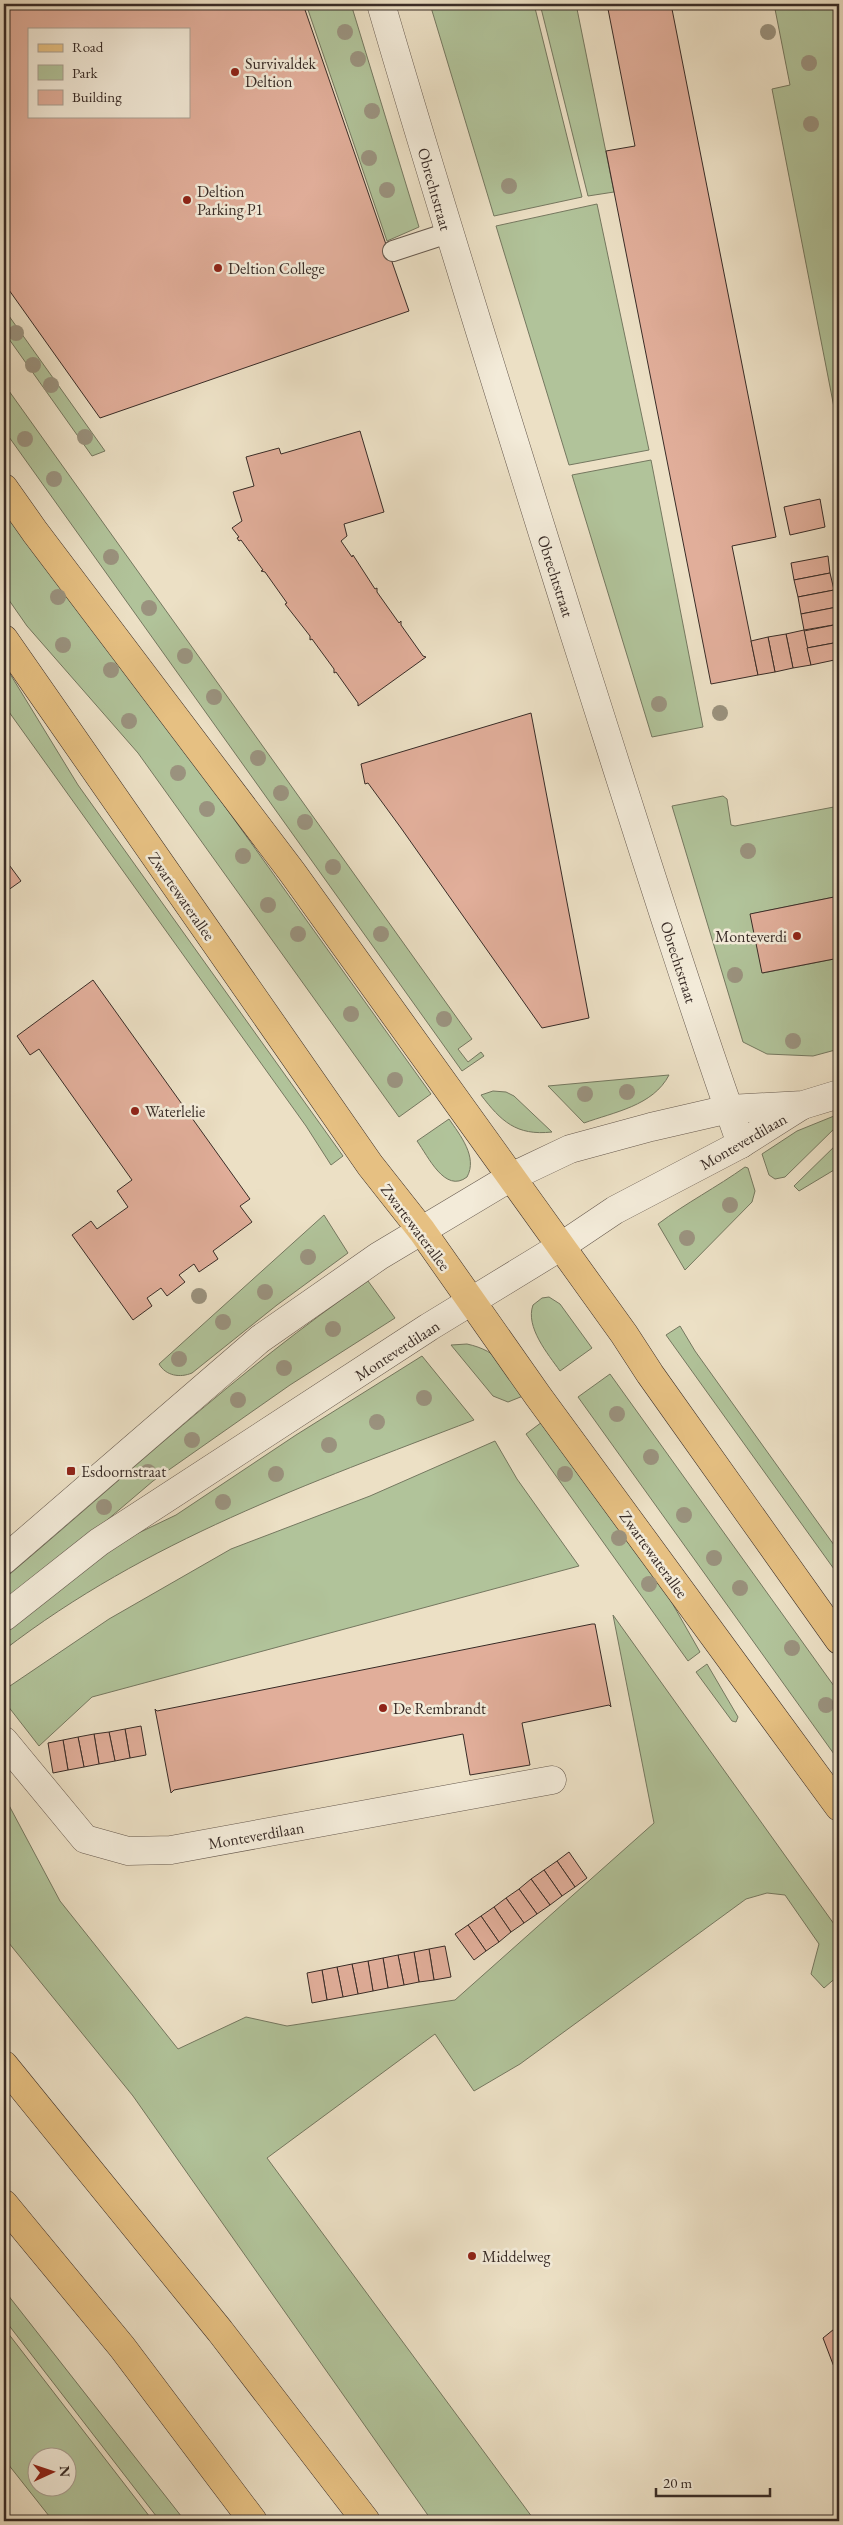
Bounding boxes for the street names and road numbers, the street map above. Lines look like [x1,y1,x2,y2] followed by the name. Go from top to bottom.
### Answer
[413,145,456,233] street label: Obrechtstraat
[532,532,579,620] street label: Obrechtstraat
[143,848,220,945] street label: Zwartewaterallee
[655,918,702,1006] street label: Obrechtstraat
[696,1108,791,1175] street label: Monteverdilaan
[376,1180,455,1275] street label: Zwartewaterallee
[351,1315,444,1386] street label: Monteverdilaan
[615,1506,692,1602] street label: Zwartewaterallee
[207,1817,306,1854] street label: Monteverdilaan

